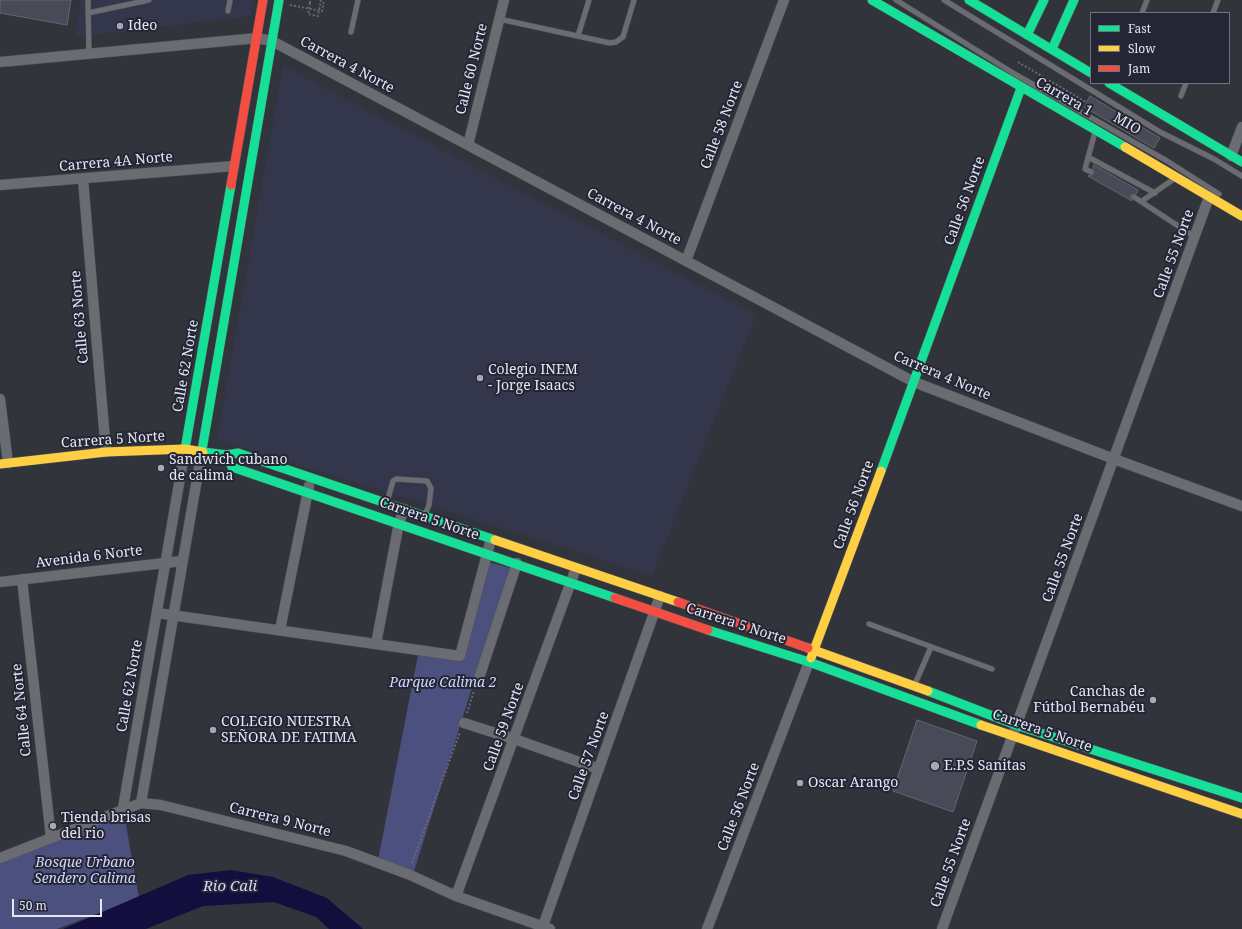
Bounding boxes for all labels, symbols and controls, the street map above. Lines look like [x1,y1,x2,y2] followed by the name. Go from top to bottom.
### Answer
[1090,12,1230,84] legend
[128,18,157,34] place label: Ideo
[1128,20,1151,37] text: Fast
[115,21,125,31] marker: Ideo
[453,22,491,116] street label: Calle 60 Norte
[297,33,397,97] street label: Carrera 4 Norte
[1128,40,1156,57] text: Slow
[1128,60,1150,77] text: Jam
[1033,74,1095,120] street label: Carrera 1
[697,78,747,172] street label: Calle 58 Norte
[1110,110,1144,138] street label: MIO
[58,149,174,175] street label: Carrera 4A Norte
[941,154,989,248] street label: Calle 56 Norte
[584,185,684,249] street label: Carrera 4 Norte
[1150,207,1198,301] street label: Calle 55 Norte
[68,270,92,364] street label: Calle 63 Norte
[170,319,202,413] street label: Calle 62 Norte
[891,348,993,404] street label: Carrera 4 Norte
[488,362,578,394] place label: Colegio INEM - Jorge Isaacs
[475,373,485,383] marker: Colegio INEM - Jorge Isaacs
[60,428,166,452] street label: Carrera 5 Norte
[169,452,287,484] place label: Sandwich cubano de calima
[830,458,878,552] street label: Calle 56 Norte
[156,463,166,473] marker: Sandwich cubano de calima
[377,494,481,544] street label: Carrera 5 Norte
[1039,511,1087,605] street label: Calle 55 Norte
[35,542,143,572] street label: Avenida 6 Norte
[684,600,788,648] street label: Carrera 5 Norte
[114,639,146,733] street label: Calle 62 Norte
[9,663,35,757] street label: Calle 64 Norte
[389,675,497,691] park label: Parque Calima 2
[480,680,528,774] street label: Calle 59 Norte
[1033,684,1145,716] place label: Canchas de Fútbol Bernabéu
[1148,695,1158,705] marker: Canchas de Fútbol Bernabéu
[990,706,1094,756] street label: Carrera 5 Norte
[565,709,613,803] street label: Calle 57 Norte
[221,714,357,746] place label: COLEGIO NUESTRA SEÑORA DE FATIMA
[208,725,218,735] marker: COLEGIO NUESTRA SEÑORA DE FATIMA
[944,758,1026,774] place label: E.P.S Sanitas
[714,760,764,854] street label: Calle 56 Norte
[929,760,941,772] marker: E.P.S Sanitas
[808,775,898,791] place label: Oscar Arango
[795,778,805,788] marker: Oscar Arango
[227,799,333,841] street label: Carrera 9 Norte
[61,810,151,842] place label: Tienda brisas del rio
[927,816,975,910] street label: Calle 55 Norte
[48,821,58,831] marker: Tienda brisas del rio
[34,855,136,888] park label: Bosque Urbano Sendero Calima
[203,878,257,896] water label: Rio Cali
[14,891,104,917] scale bar
[19,897,47,914] text: 50 m

